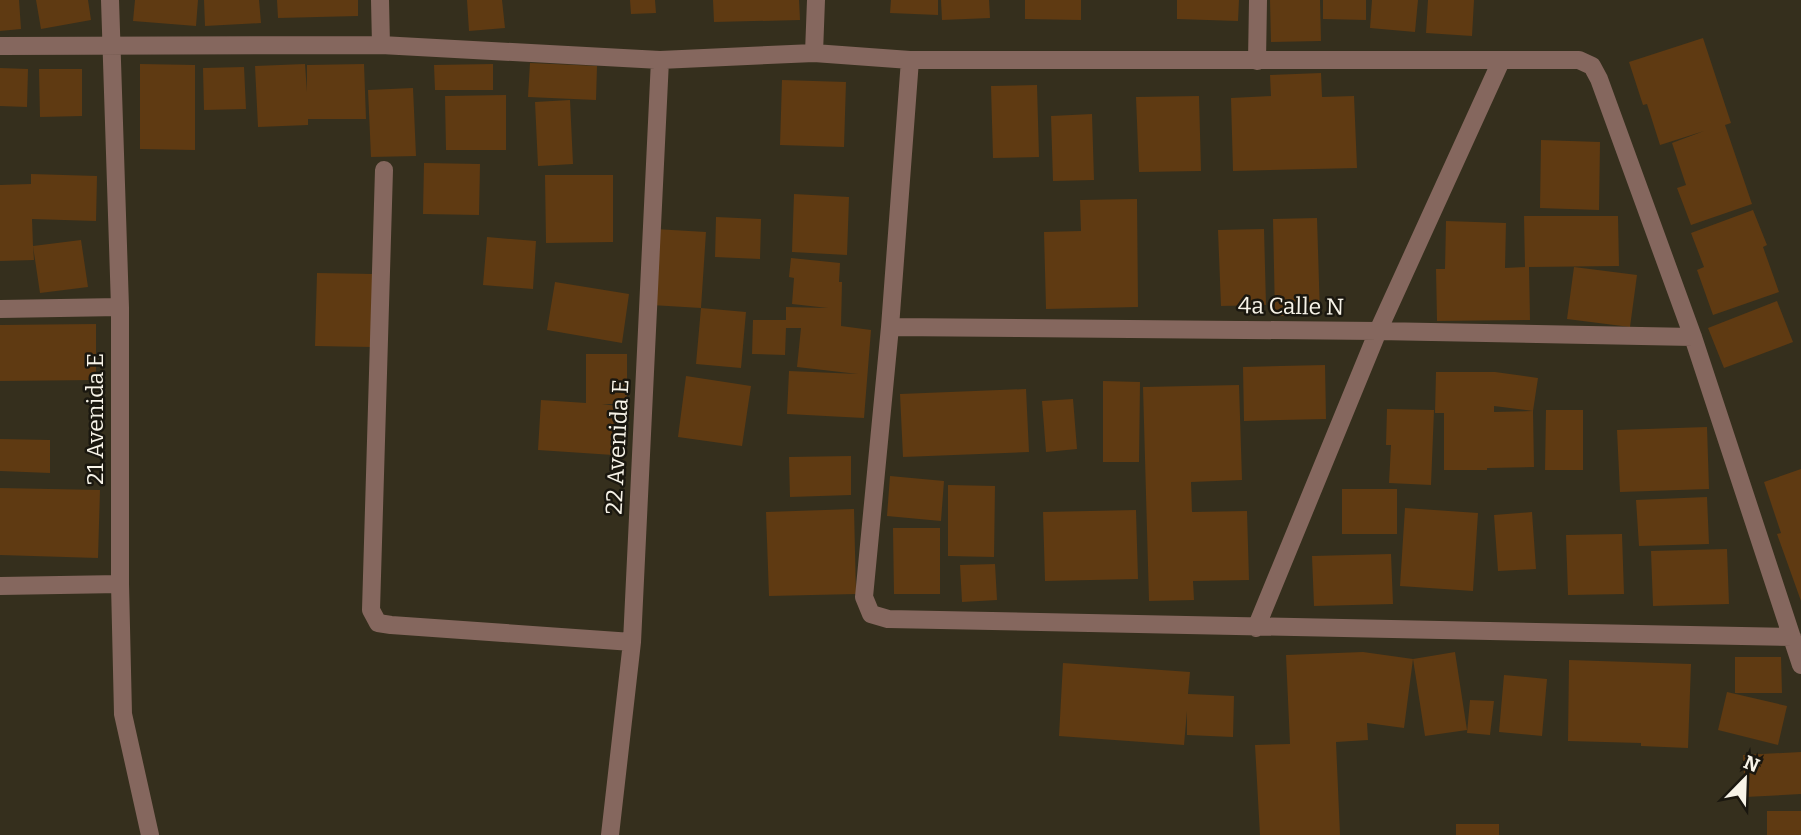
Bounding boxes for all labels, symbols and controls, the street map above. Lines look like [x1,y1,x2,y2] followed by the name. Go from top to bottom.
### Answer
[1238,291,1344,321] street label: 4a Calle N
[81,353,109,485] street label: 21 Avenida E
[599,379,635,515] street label: 22 Avenida E
[1710,744,1780,814] north arrow
[1740,750,1763,777] text: N

